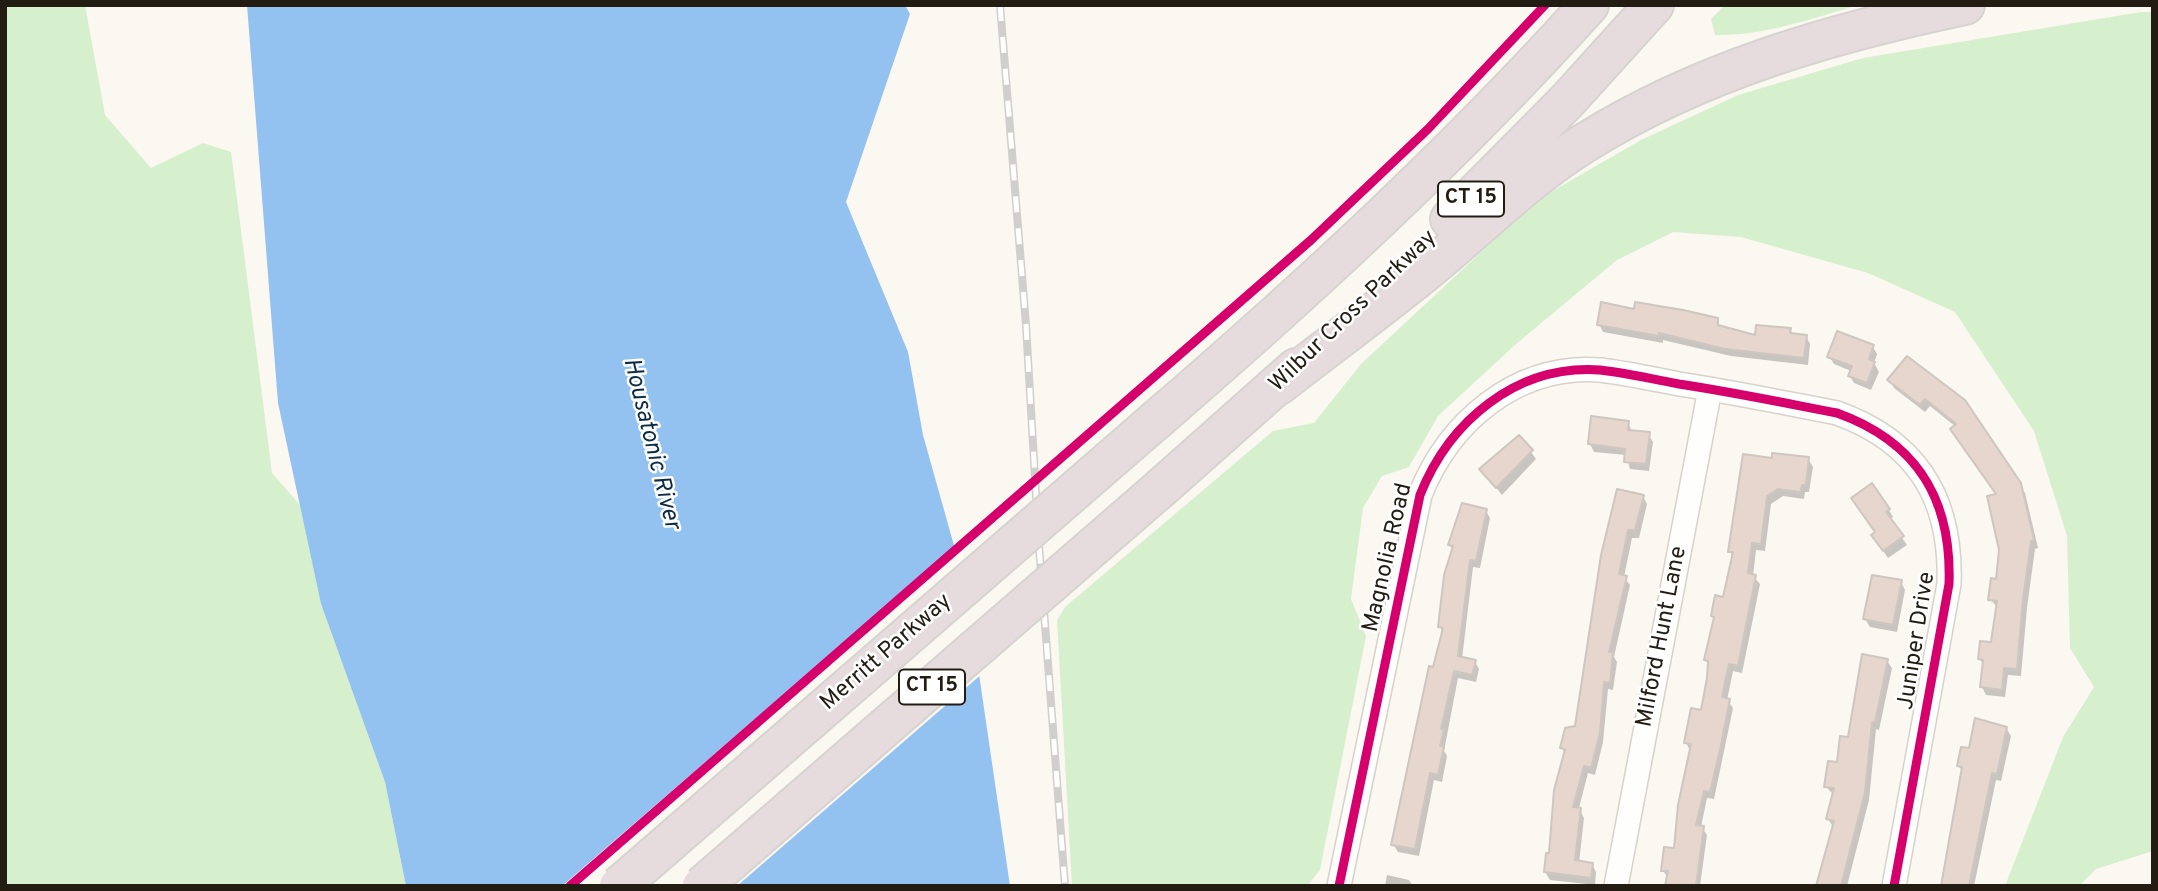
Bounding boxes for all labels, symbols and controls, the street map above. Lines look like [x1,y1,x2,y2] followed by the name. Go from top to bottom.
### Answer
[1438,182,1504,216] road number: CT 15
[1265,225,1443,399] street label: Wilbur Cross Parkway
[615,355,685,533] water label: Housatonic River
[1358,481,1420,635] street label: Magnolia Road
[1632,544,1694,730] street label: Milford Hunt Lane
[1893,570,1943,712] street label: Juniper Drive
[816,589,958,717] street label: Merritt Parkway
[899,670,965,704] road number: CT 15

